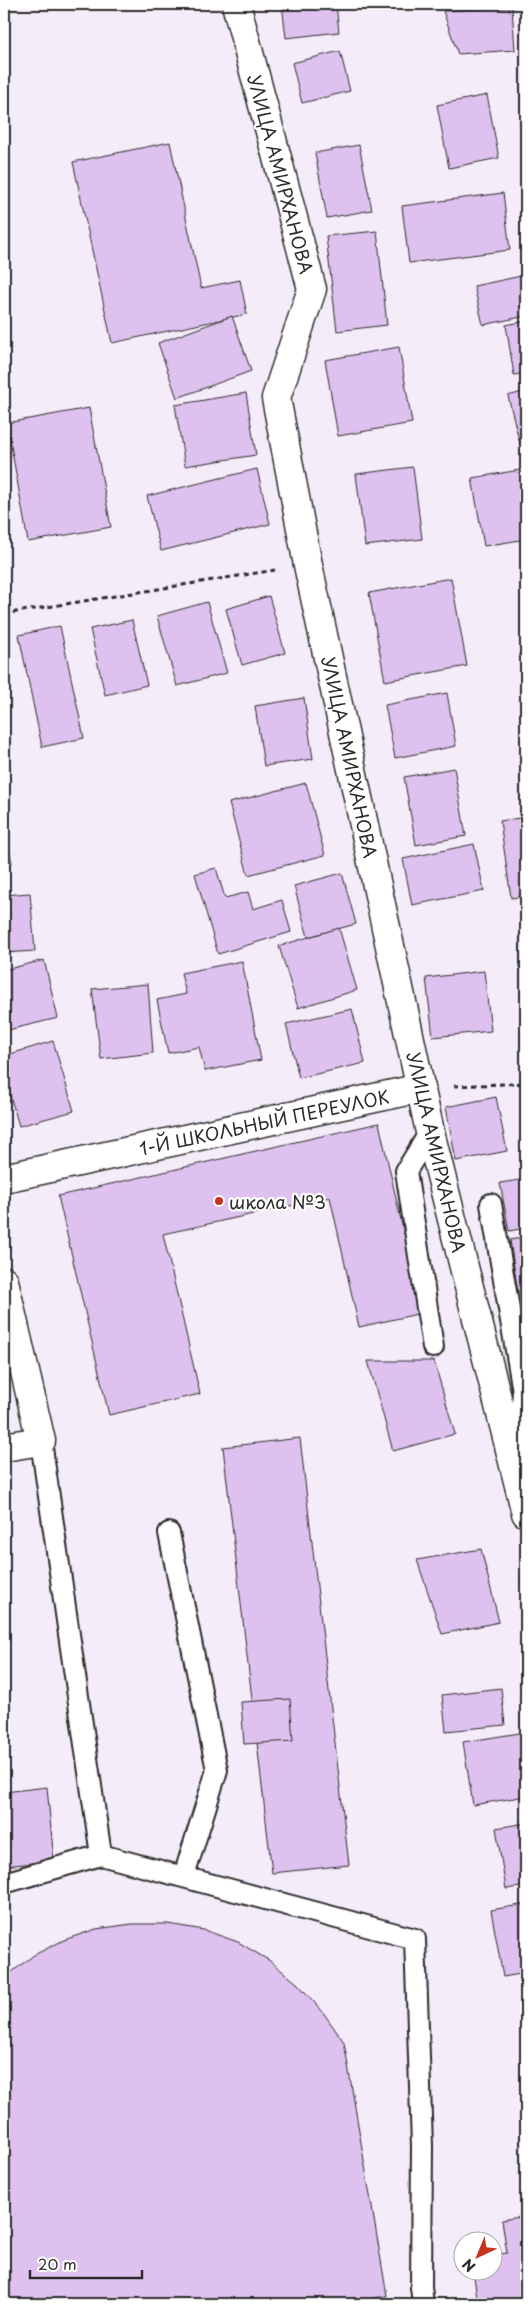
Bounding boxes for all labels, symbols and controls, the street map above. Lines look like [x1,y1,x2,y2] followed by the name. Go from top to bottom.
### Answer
[241,71,321,277] street label: УЛИЦА АМИРХАНОВА
[315,654,385,860] street label: УЛИЦА АМИРХАНОВА
[401,1049,473,1255] street label: УЛИЦА АМИРХАНОВА
[137,1082,391,1162] street label: 1-Й ШКОЛЬНЫЙ ПЕРЕУЛОК
[229,1188,326,1215] place label: школа №3
[213,1195,225,1207] marker: школа №3
[452,2230,502,2280] north arrow
[30,2248,142,2280] scale bar
[38,2252,77,2275] text: 20 m
[457,2254,480,2277] text: N

